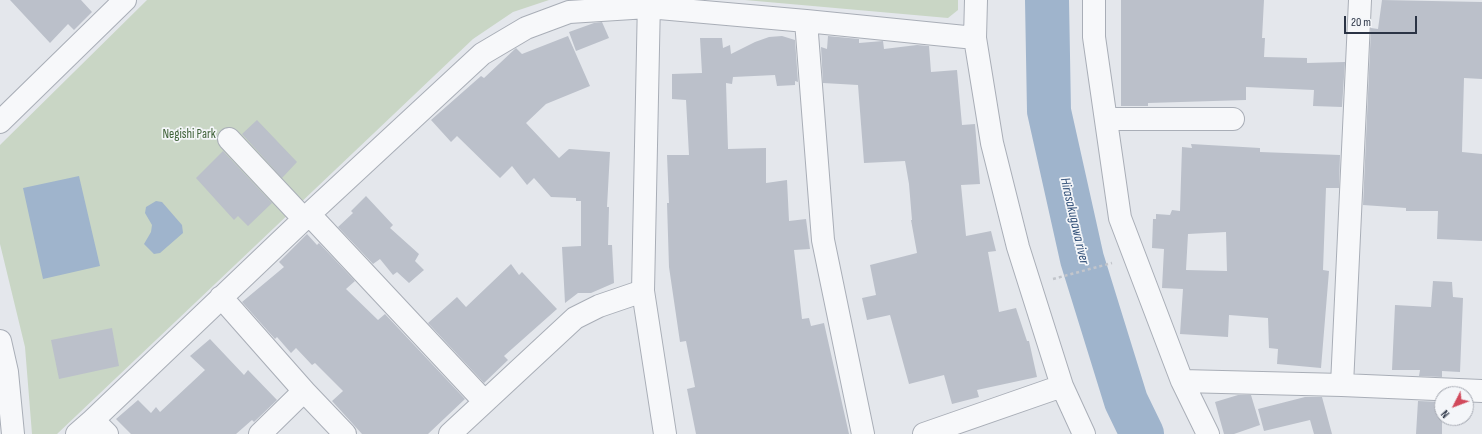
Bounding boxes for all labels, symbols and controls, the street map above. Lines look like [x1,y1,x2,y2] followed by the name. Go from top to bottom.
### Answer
[1346,8,1419,34] scale bar
[1351,15,1371,30] text: 20 m
[162,127,216,143] park label: Negishi Park
[1056,176,1092,266] water label: Hirasakugawa river
[1434,386,1474,426] north arrow
[1439,407,1452,420] text: N

